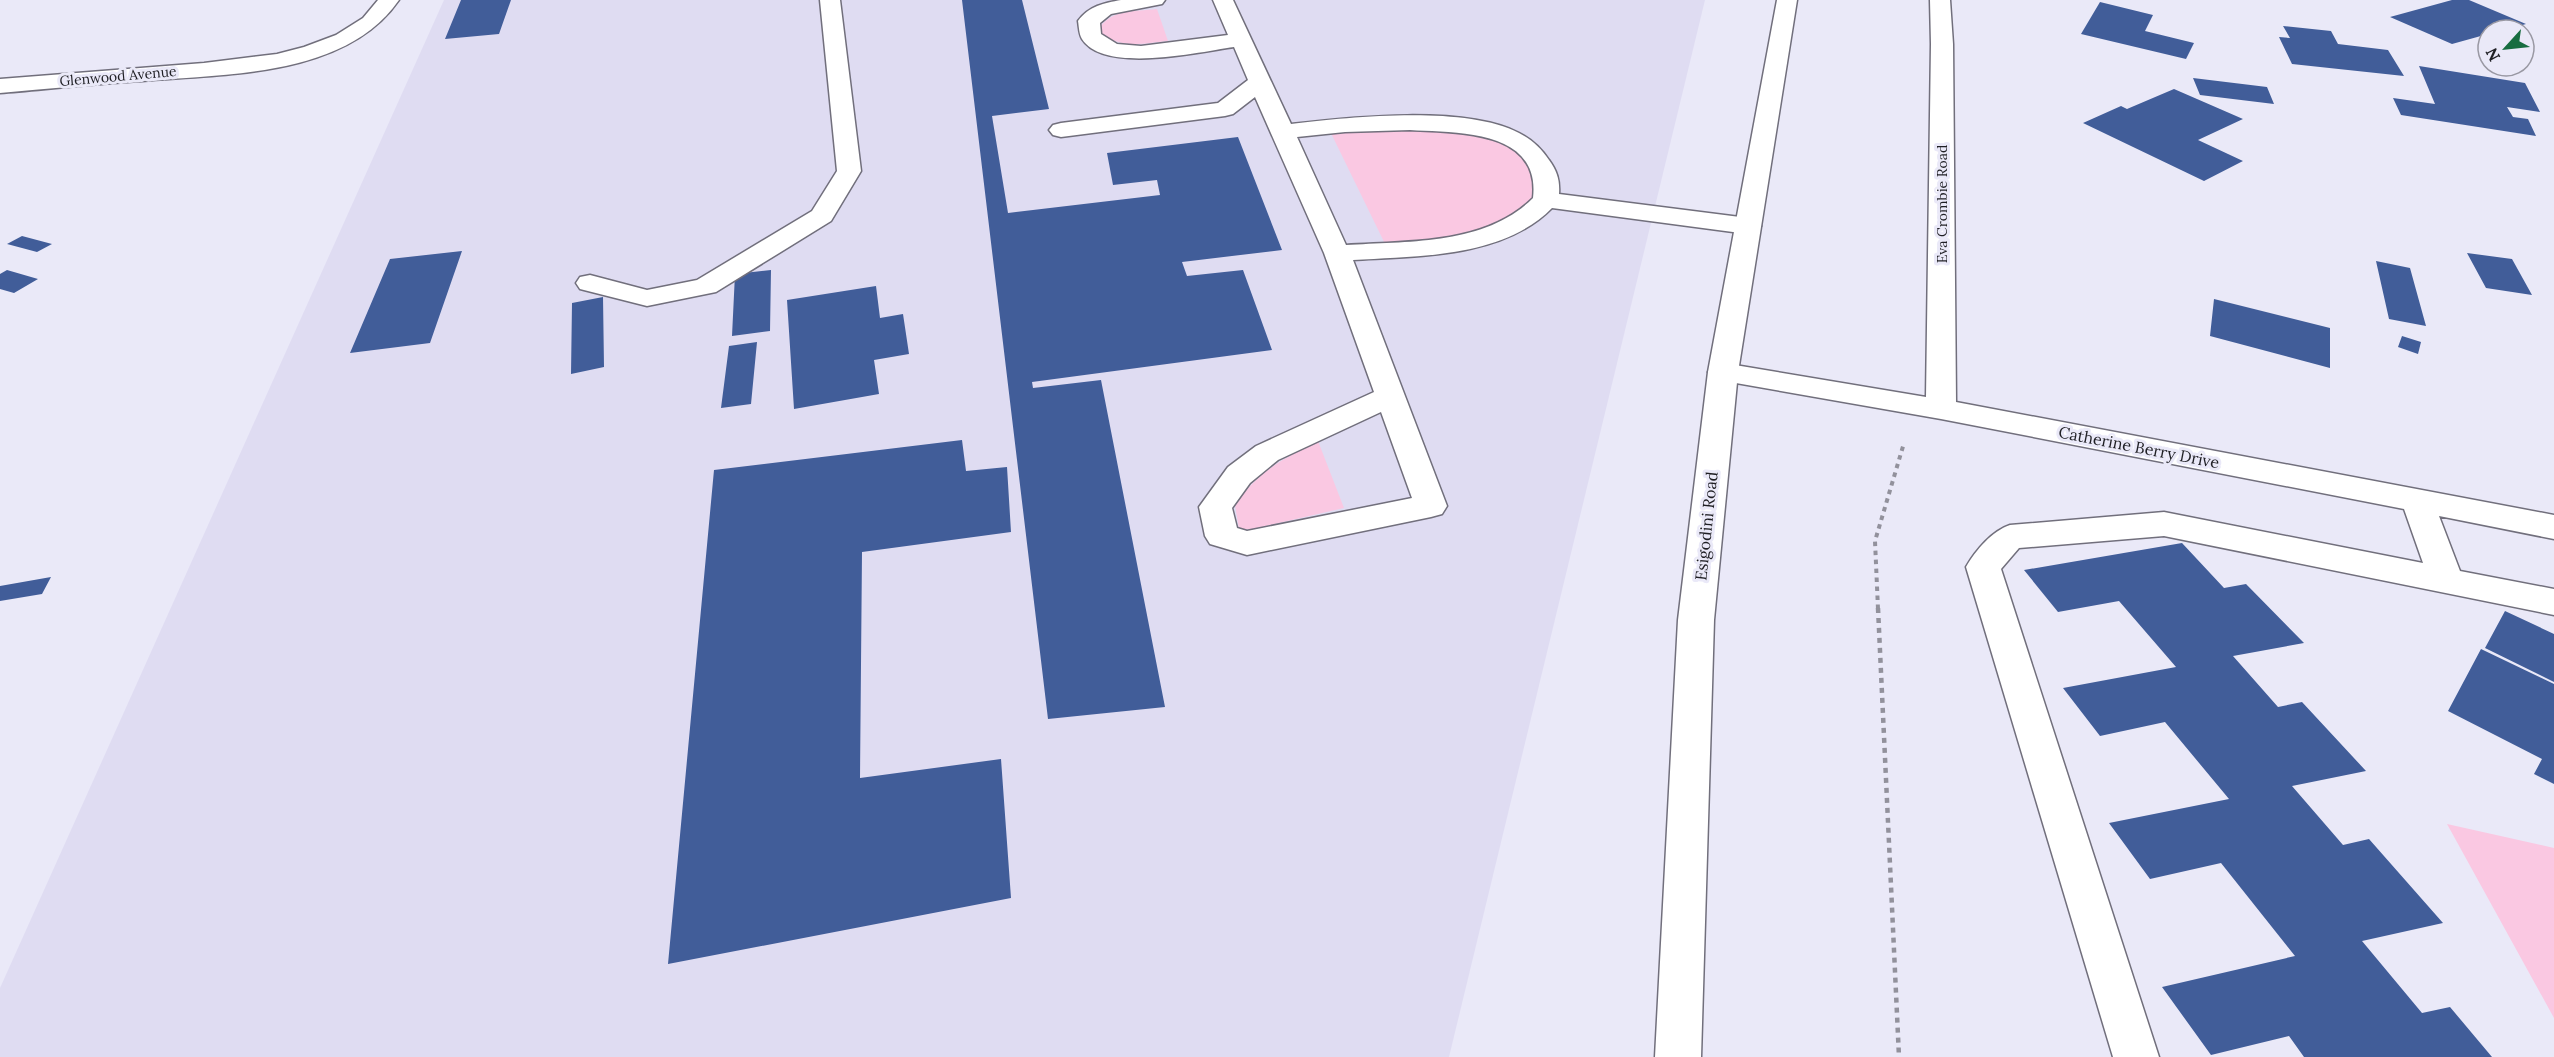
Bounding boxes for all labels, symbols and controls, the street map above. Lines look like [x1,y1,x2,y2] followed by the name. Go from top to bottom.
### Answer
[2476,18,2536,78] north arrow
[2481,45,2504,65] text: N
[59,62,178,90] street label: Glenwood Avenue
[1933,145,1951,263] street label: Eva Crombie Road
[2057,422,2221,472] street label: Catherine Berry Drive
[1690,470,1722,582] street label: Esigodini Road

